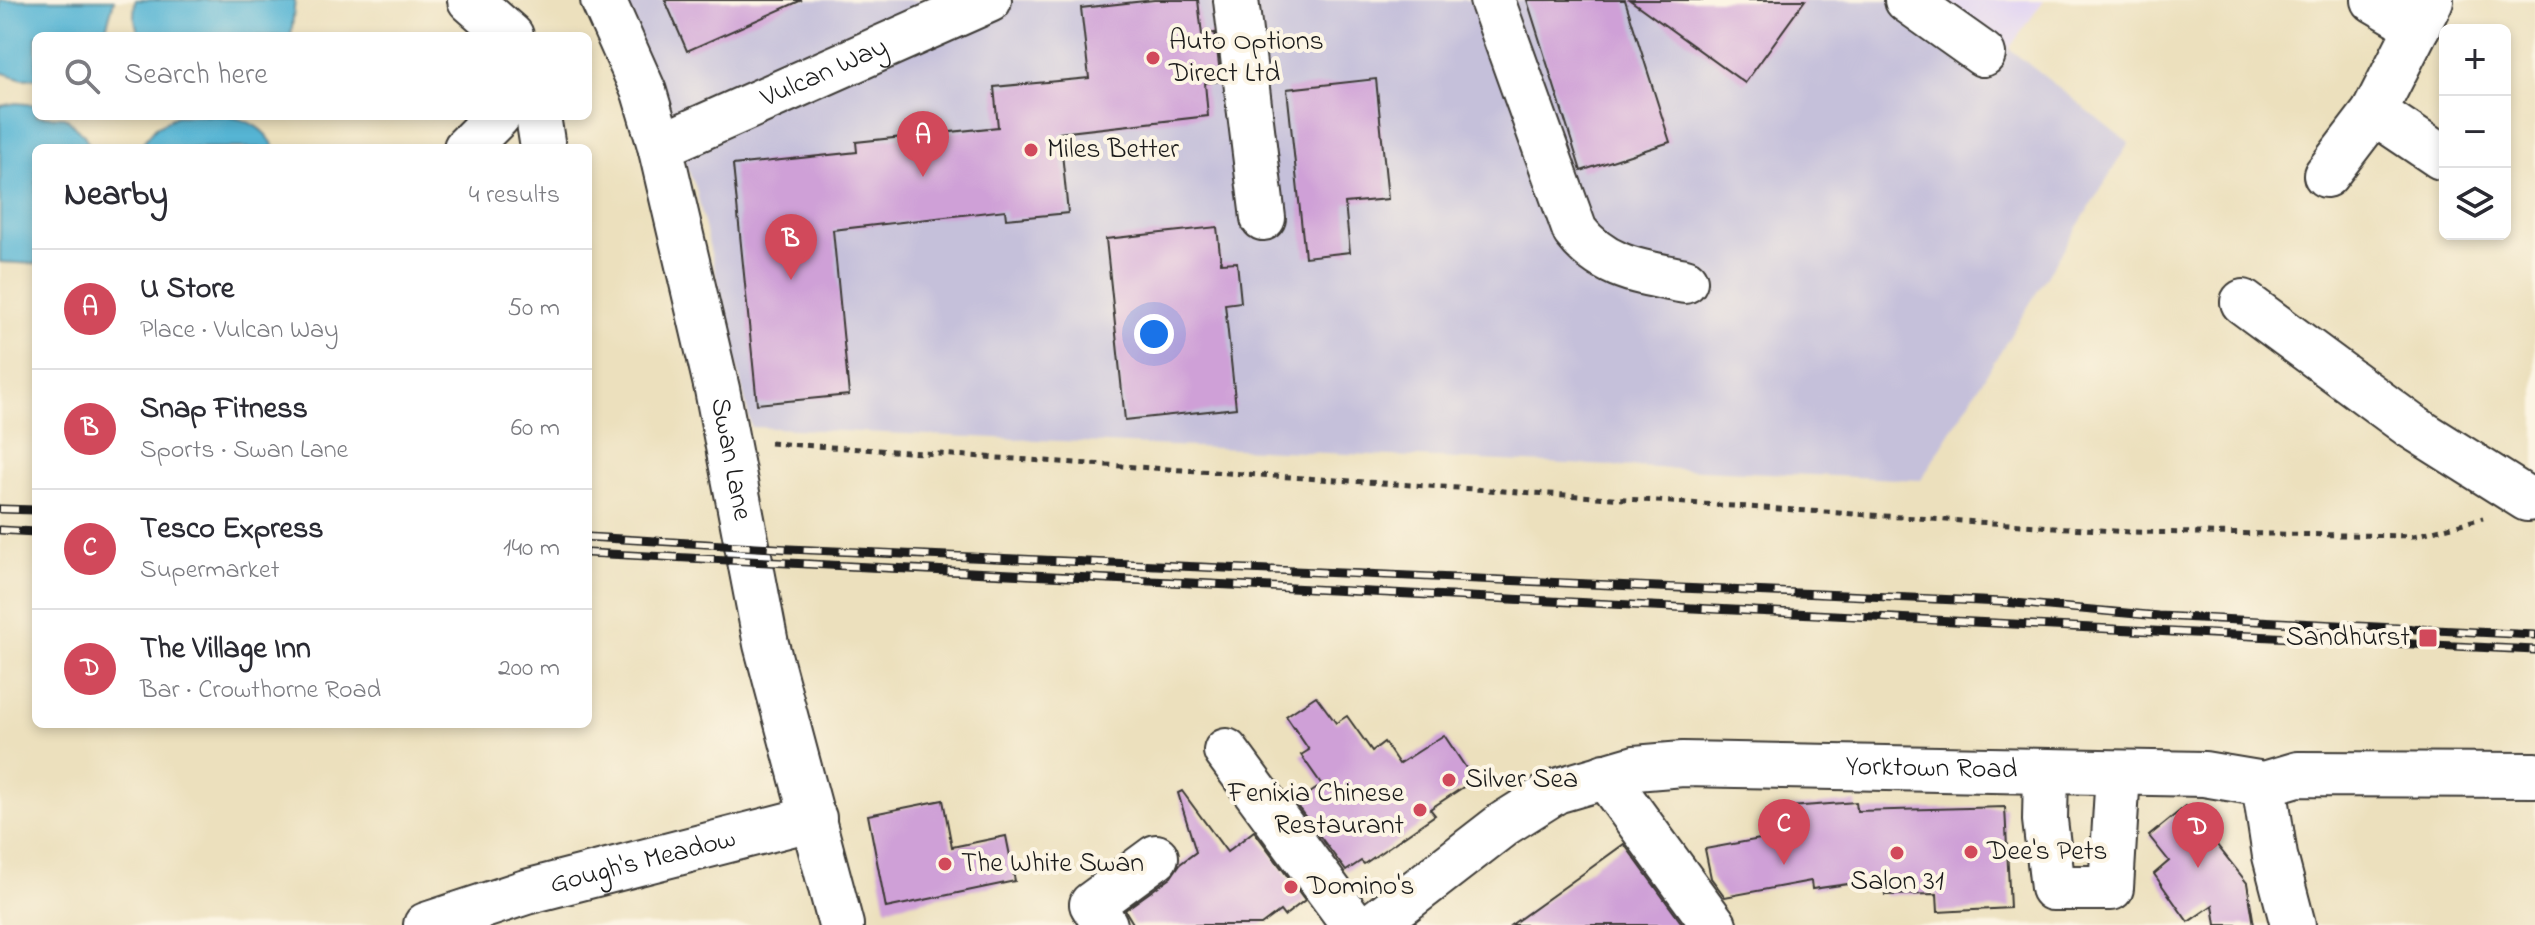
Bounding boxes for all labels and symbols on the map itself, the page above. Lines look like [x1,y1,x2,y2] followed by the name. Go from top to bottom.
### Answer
[1168,22,1324,95] place label: Auto Options Direct Ltd
[754,27,894,119] street label: Vulcan Way
[1144,49,1162,67] marker: Auto Options Direct Ltd
[897,111,949,177] pin: A
[1047,130,1179,171] place label: Miles Better
[1022,141,1040,159] marker: Miles Better
[765,214,817,280] pin: B
[1134,314,1174,354] your location
[699,394,762,524] street label: Swan Lane
[2286,618,2410,659] place label: Sandhurst
[2417,627,2439,649] marker: Sandhurst
[1845,747,2018,791] street label: Yorktown Road
[1465,760,1578,801] place label: Silver Sea
[1440,771,1458,789] marker: Silver Sea
[1227,774,1404,847] place label: Fenixia Chinese Restaurant
[1758,799,1810,865] pin: C
[1411,801,1429,819] marker: Fenixia Chinese Restaurant
[2172,802,2224,868] pin: D
[546,818,740,906] street label: Gough's Meadow
[1986,832,2108,873] place label: Dee's Pets
[1962,843,1980,861] marker: Dee's Pets
[961,844,1144,885] place label: The White Swan
[1888,844,1906,862] marker: Salon 31
[936,855,954,873] marker: The White Swan
[1850,862,1944,903] place label: Salon 31
[1306,867,1414,908] place label: Domino's
[1282,878,1300,896] marker: Domino's

